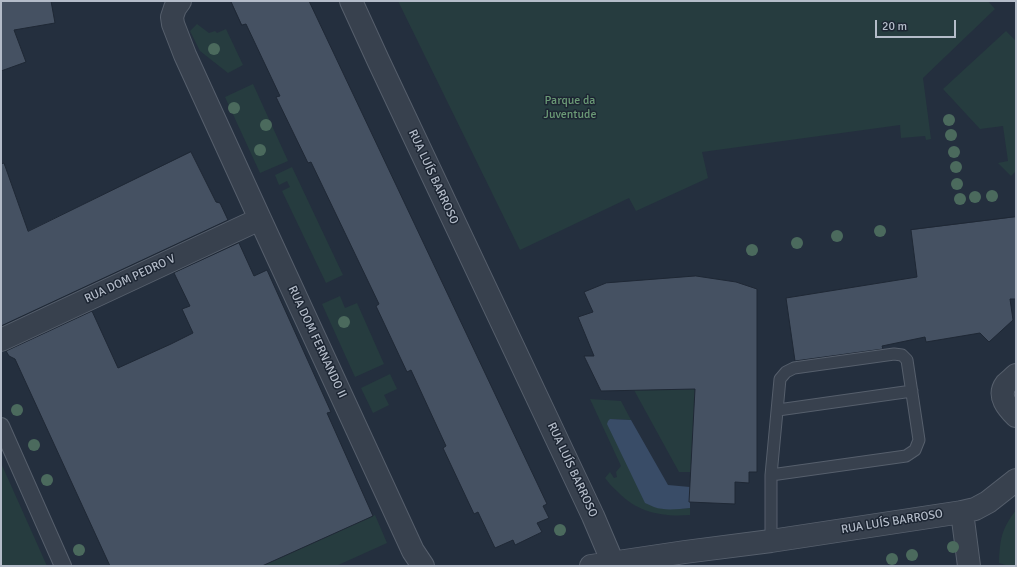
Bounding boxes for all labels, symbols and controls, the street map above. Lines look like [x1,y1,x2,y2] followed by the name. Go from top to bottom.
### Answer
[877,12,958,38] scale bar
[882,19,907,34] text: 20 m
[544,94,596,122] park label: Parque da Juventude
[405,127,461,227] street label: RUA LUÍS BARROSO
[82,252,178,306] street label: RUA DOM PEDRO V
[285,284,349,400] street label: RUA DOM FERNANDO II
[544,420,600,520] street label: RUA LUÍS BARROSO
[840,507,944,537] street label: RUA LUÍS BARROSO

